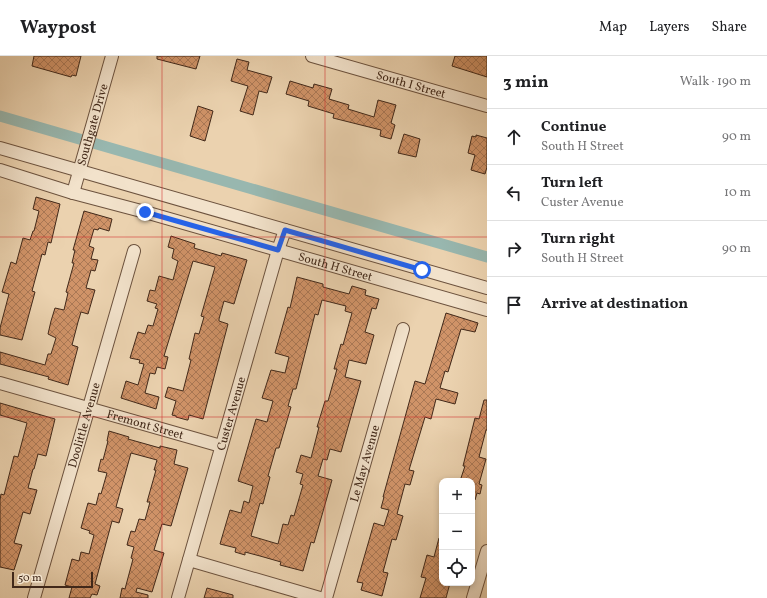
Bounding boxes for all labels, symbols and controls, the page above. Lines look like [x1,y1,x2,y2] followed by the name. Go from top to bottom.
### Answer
[20,15,96,41] text: Waypost
[599,18,627,37] text: Map
[649,18,689,37] text: Layers
[711,18,747,37] text: Share
[374,68,447,103] street label: South I Street
[503,71,549,94] text: 3 min
[680,73,751,91] text: Walk · 190 m
[74,82,113,168] street label: Southgate Drive
[541,117,606,138] text: Continue
[503,126,525,148] icon: ahead
[722,128,751,146] text: 90 m
[541,138,624,156] text: South H Street
[541,173,603,194] text: Turn left
[503,182,525,204] icon: left
[724,184,751,202] text: 10 m
[541,194,624,212] text: Custer Avenue
[136,203,154,221] route end
[541,229,615,250] text: Turn right
[503,238,525,260] icon: right
[722,240,751,258] text: 90 m
[296,249,374,286] street label: South H Street
[541,250,624,268] text: South H Street
[413,261,431,279] route start
[503,294,525,316] icon: arrive
[541,294,688,315] text: Arrive at destination
[214,375,250,453] street label: Custer Avenue
[65,381,105,470] street label: Doolittle Avenue
[105,407,185,444] street label: Fremont Street
[347,423,384,504] street label: Le May Avenue
[439,478,475,586] map controls
[439,478,475,514] button: +
[439,514,475,550] button: −
[439,550,475,586] button: locate
[12,570,93,589] scale bar
[18,571,42,586] text: 50 m

